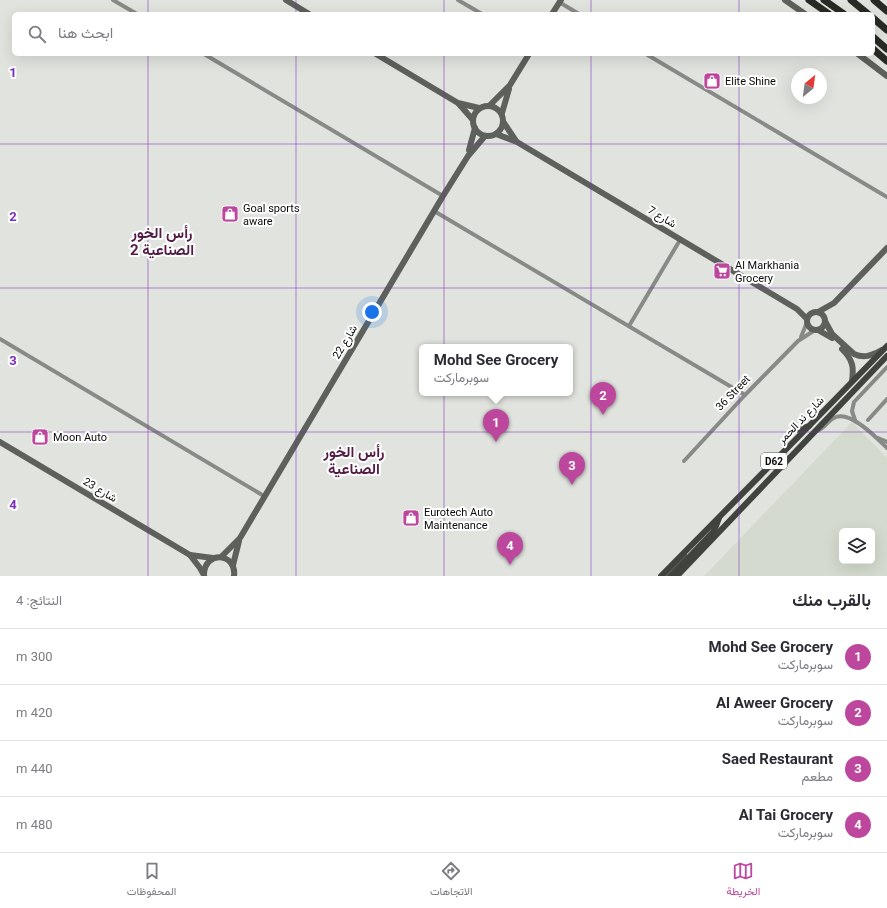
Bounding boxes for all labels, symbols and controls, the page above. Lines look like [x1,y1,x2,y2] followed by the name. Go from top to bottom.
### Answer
[12,12,875,56] search box
[26,23,48,45] icon: search
[58,24,113,42] text: ابحث هنا
[9,65,17,80] text: 1
[791,68,827,104] north arrow
[702,71,722,91] shop icon: Elite Shine
[725,75,776,88] place label: Elite Shine
[243,202,300,228] place label: Goal sports aware
[645,203,679,232] street label: شارع 7
[220,204,240,224] shop icon: Goal sports aware
[9,209,17,224] text: 2
[130,224,194,259] district label: رأس الخور الصناعية 2
[735,259,799,285] place label: Al Markhania Grocery
[712,261,732,281] supermarket icon: Al Markhania Grocery
[362,302,382,322] your location
[330,322,361,362] street label: شارع 22
[419,344,573,396] popup
[434,351,558,369] text: Mohd See Grocery
[9,353,17,368] text: 3
[434,370,489,385] text: سوبرماركت
[713,372,753,413] street label: 36 Street
[590,382,616,415] pin: 2
[775,394,828,448] street label: شارع ند الحمر
[483,409,509,442] pin: 1
[30,427,50,447] shop icon: Moon Auto
[53,431,107,444] place label: Moon Auto
[323,443,384,478] district label: رأس الخور الصناعية
[559,452,585,485] pin: 3
[761,453,787,469] road number: D62
[80,475,120,506] street label: شارع 23
[9,497,17,512] text: 4
[424,506,493,532] place label: Eurotech Auto Maintenance
[401,508,421,528] shop icon: Eurotech Auto Maintenance
[839,528,875,564] map controls
[839,528,875,564] button: layers
[497,532,523,565] pin: 4
[792,590,871,610] text: بالقرب منك
[16,593,62,608] text: النتائج: 4
[709,638,833,656] text: Mohd See Grocery
[16,649,53,664] text: 300 m
[854,649,862,664] text: 1
[778,657,833,672] text: سوبرماركت
[716,694,833,712] text: Al Aweer Grocery
[16,705,53,720] text: 420 m
[854,705,862,720] text: 2
[778,713,833,728] text: سوبرماركت
[722,750,833,768] text: Saed Restaurant
[16,761,53,776] text: 440 m
[854,761,862,776] text: 3
[802,769,833,784] text: مطعم
[739,806,833,824] text: Al Tai Grocery
[16,817,53,832] text: 480 m
[854,817,862,832] text: 4
[778,825,833,840] text: سوبرماركت
[127,860,176,901] tab: المحفوظات
[430,860,473,901] tab: الاتجاهات
[726,860,760,901] tab: الخريطة

